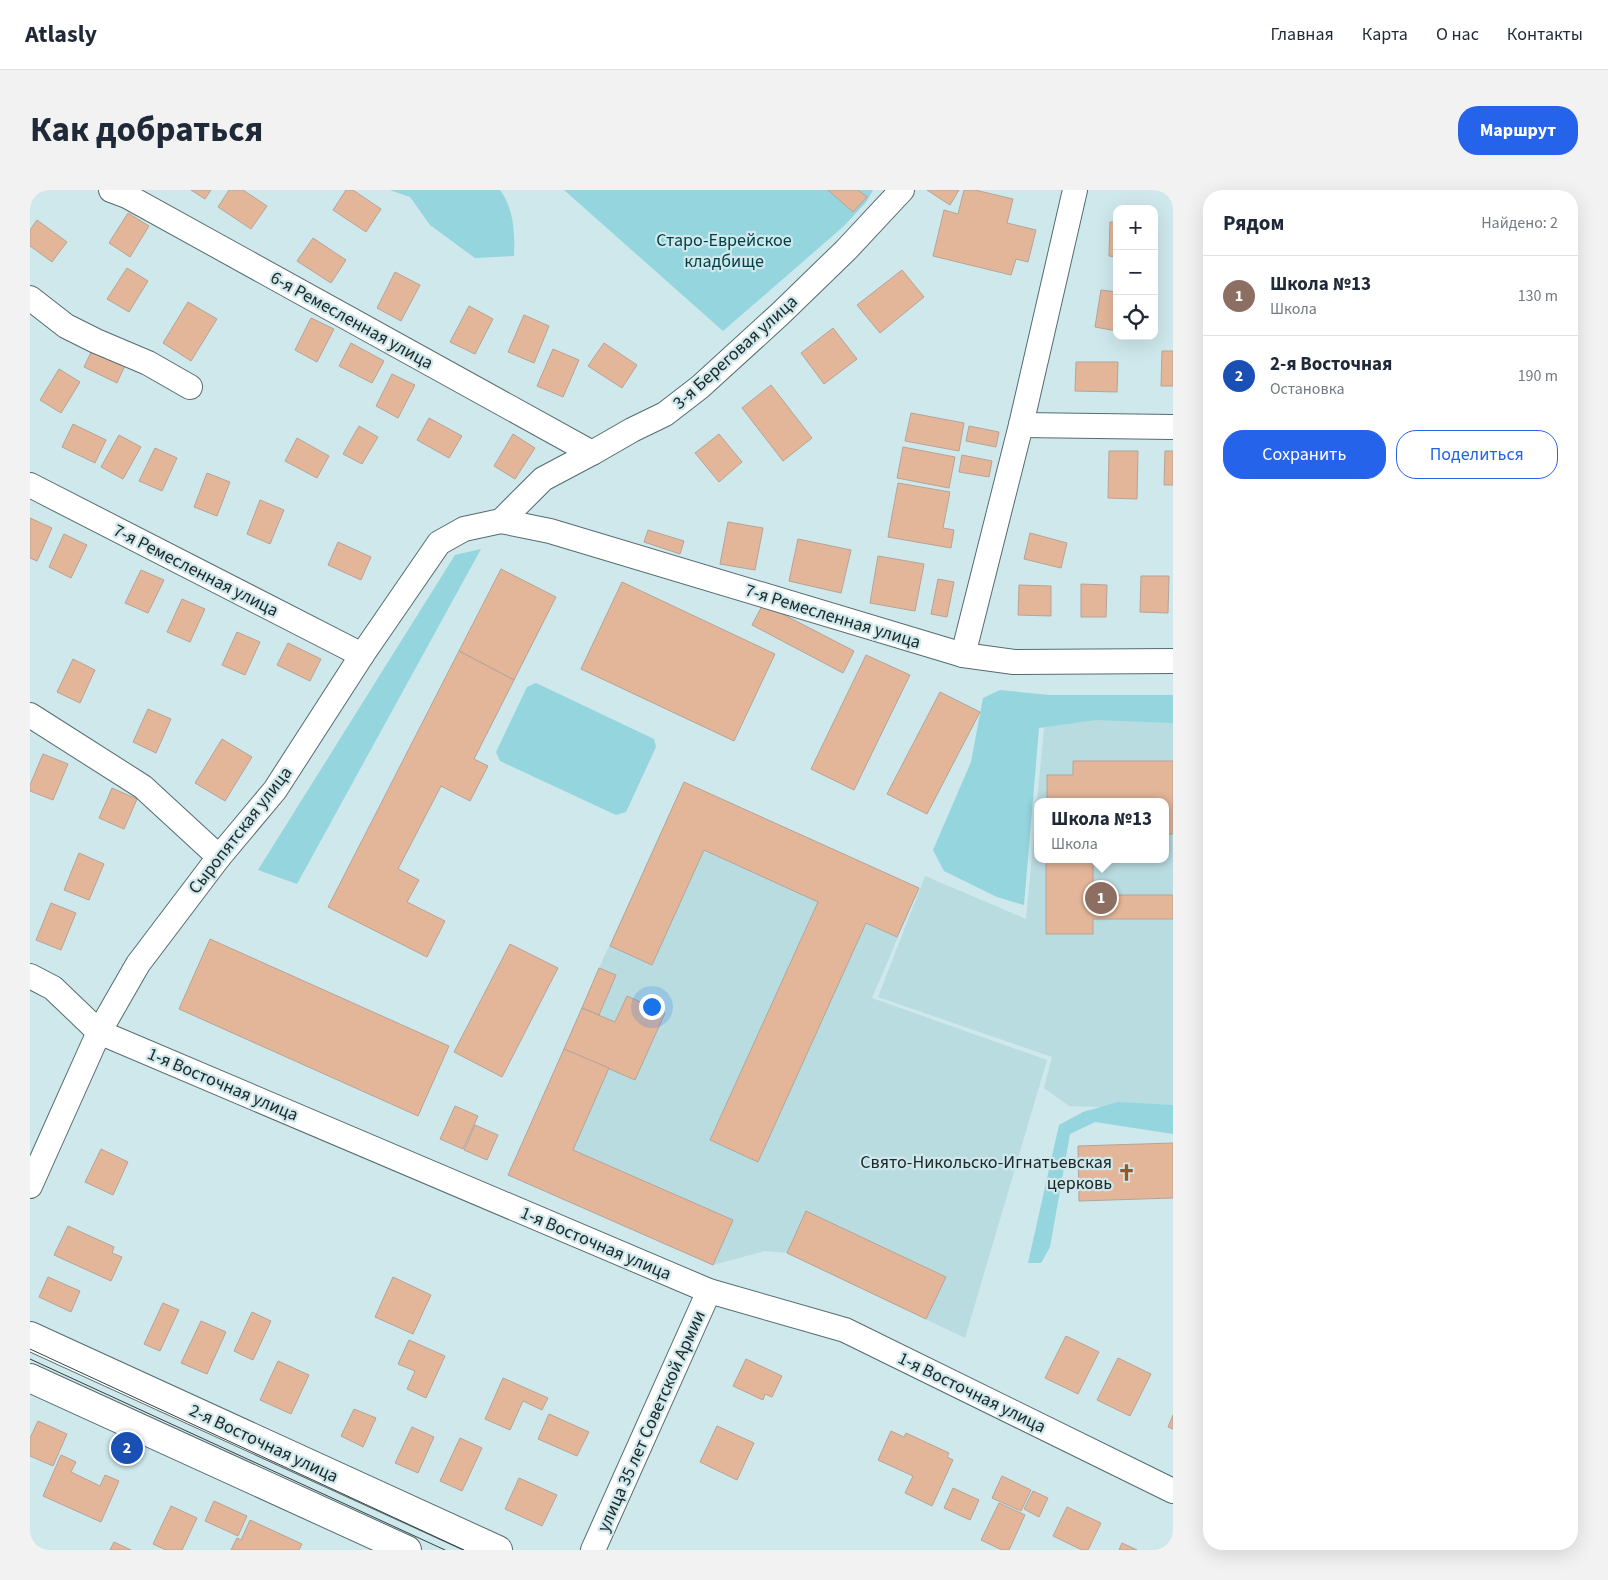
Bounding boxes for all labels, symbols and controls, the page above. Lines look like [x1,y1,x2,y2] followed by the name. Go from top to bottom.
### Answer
[25,17,97,52] text: Atlasly
[1271,22,1334,47] text: Главная
[1362,22,1408,47] text: Карта
[1436,22,1479,47] text: О нас
[1507,22,1583,47] text: Контакты
[30,105,263,155] text: Как добраться
[1458,106,1578,155] button: Маршрут
[1113,205,1158,340] map controls
[1113,205,1158,250] button: +
[1223,208,1284,238] text: Рядом
[1481,212,1558,234] text: Найдено: 2
[656,228,792,274] park label: Старо-Еврейское кладбище
[1113,250,1158,295] button: −
[266,265,438,376] street label: 6-я Ремесленная улица
[1270,271,1371,298] text: Школа №13
[1235,285,1243,307] text: 1
[1518,285,1558,307] text: 130 m
[667,289,803,415] street label: 3-я Береговая улица
[1113,295,1158,340] button: locate
[1270,298,1317,320] text: Школа
[1270,351,1392,378] text: 2-я Восточная
[1235,365,1243,387] text: 2
[1518,365,1558,387] text: 190 m
[1270,378,1344,400] text: Остановка
[1223,430,1386,479] button: Сохранить
[1396,430,1558,479] button: Поделиться
[109,518,283,623] street label: 7-я Ремесленная улица
[742,578,924,655] street label: 7-я Ремесленная улица
[183,761,298,899] street label: Сыропятская улица
[1034,798,1169,863] popup
[1051,806,1152,833] text: Школа №13
[1051,833,1098,855] text: Школа
[1085,879,1117,917] pin: 1
[639,994,665,1020] your location
[143,1041,302,1128] street label: 1-я Восточная улица
[860,1150,1112,1196] place label: Свято-Никольско-Игнатьевская церковь
[1116,1162,1136,1182] church icon: Свято-Никольско-Игнатьевская церковь
[516,1200,675,1287] street label: 1-я Восточная улица
[591,1306,712,1536] street label: улица 35 лет Советской Армии
[894,1346,1050,1439] street label: 1-я Восточная улица
[185,1398,342,1489] street label: 2-я Восточная улица
[111,1429,143,1467] pin: 2

